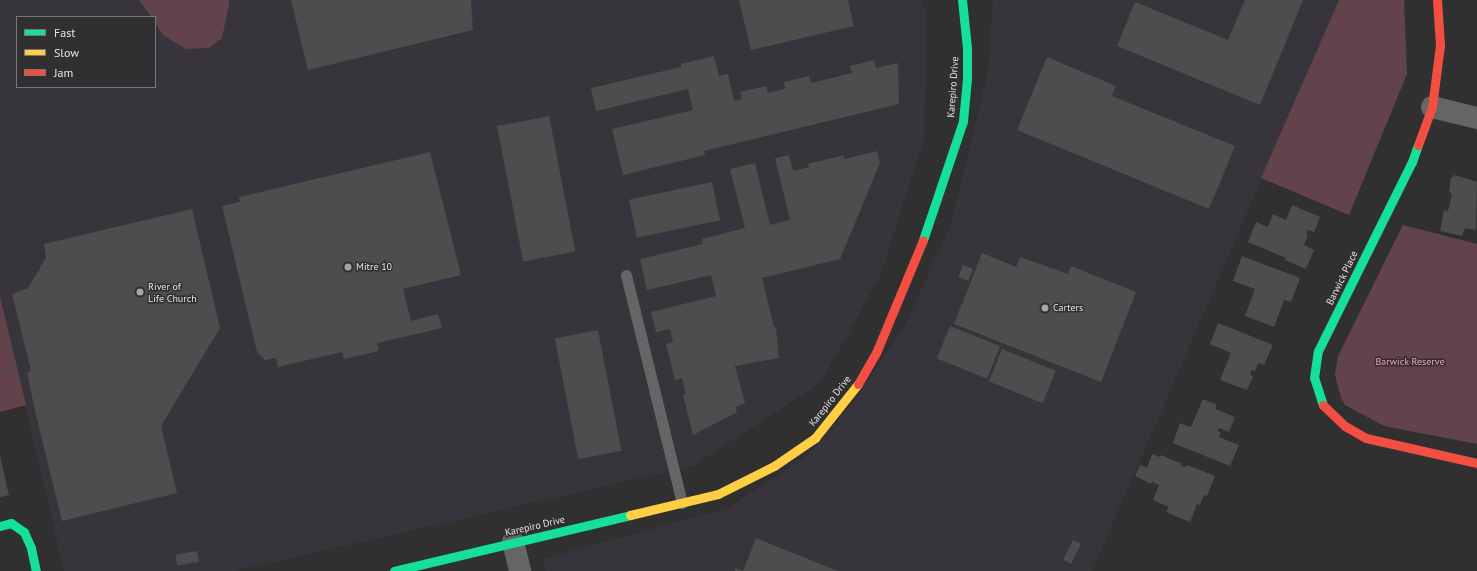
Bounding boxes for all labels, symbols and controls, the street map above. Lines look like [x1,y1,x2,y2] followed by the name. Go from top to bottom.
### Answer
[16,16,156,88] legend
[54,25,75,40] text: Fast
[54,45,79,60] text: Slow
[945,56,961,118] street label: Karepiro Drive
[54,65,73,80] text: Jam
[1324,249,1360,307] street label: Barwick Place
[356,261,392,273] place label: Mitre 10
[343,262,353,272] marker: Mitre 10
[148,280,197,304] place label: River of Life Church
[135,287,145,297] marker: River of Life Church
[1053,302,1083,314] place label: Carters
[1040,303,1050,313] marker: Carters
[1375,356,1445,368] park label: Barwick Reserve
[806,373,854,429] street label: Karepiro Drive
[504,513,566,539] street label: Karepiro Drive

